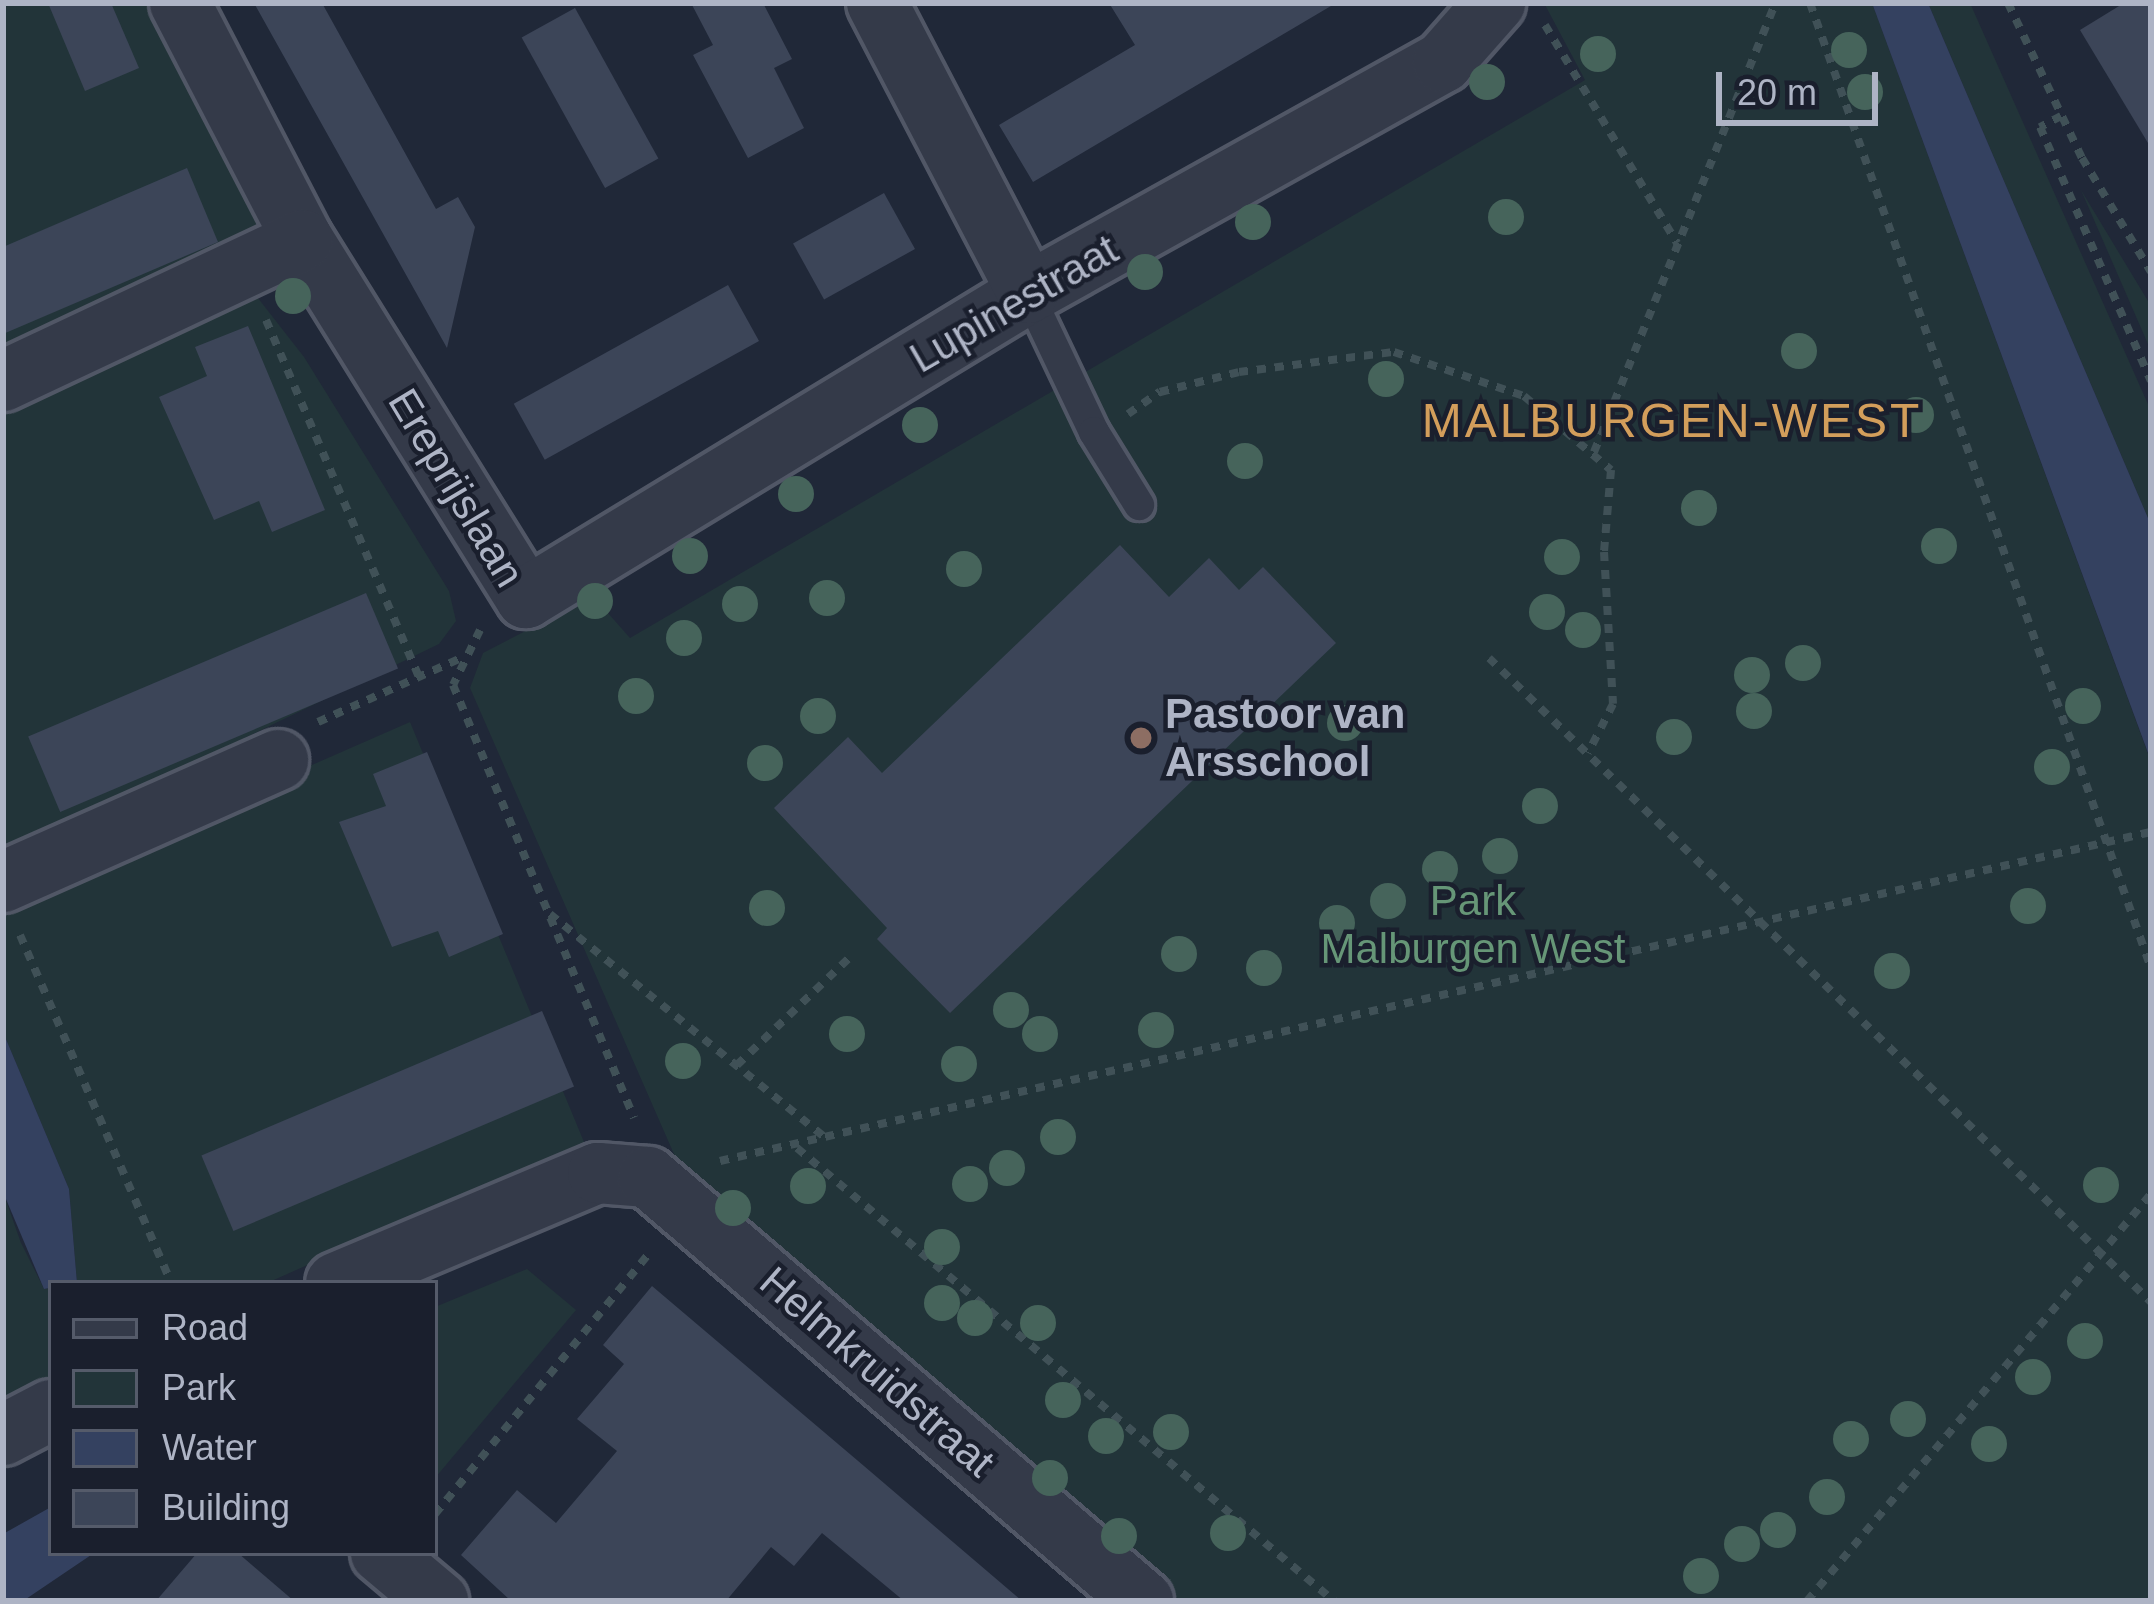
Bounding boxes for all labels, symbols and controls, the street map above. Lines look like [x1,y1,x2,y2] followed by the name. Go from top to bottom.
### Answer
[1722,48,1884,122] scale bar
[1737,72,1817,113] text: 20 m
[901,224,1127,384] street label: Lupinestraat
[377,380,535,596] street label: Ereprijslaan
[1422,392,1922,450] district label: MALBURGEN-WEST
[1165,689,1405,788] place label: Pastoor van Arsschool
[1128,725,1154,751] marker: Pastoor van Arsschool
[1320,876,1626,974] park label: Park Malburgen West
[749,1257,1005,1487] street label: Helmkruidstraat
[48,1280,438,1556] legend
[162,1307,248,1348] text: Road
[162,1367,236,1408] text: Park
[162,1427,257,1468] text: Water
[162,1487,290,1528] text: Building

